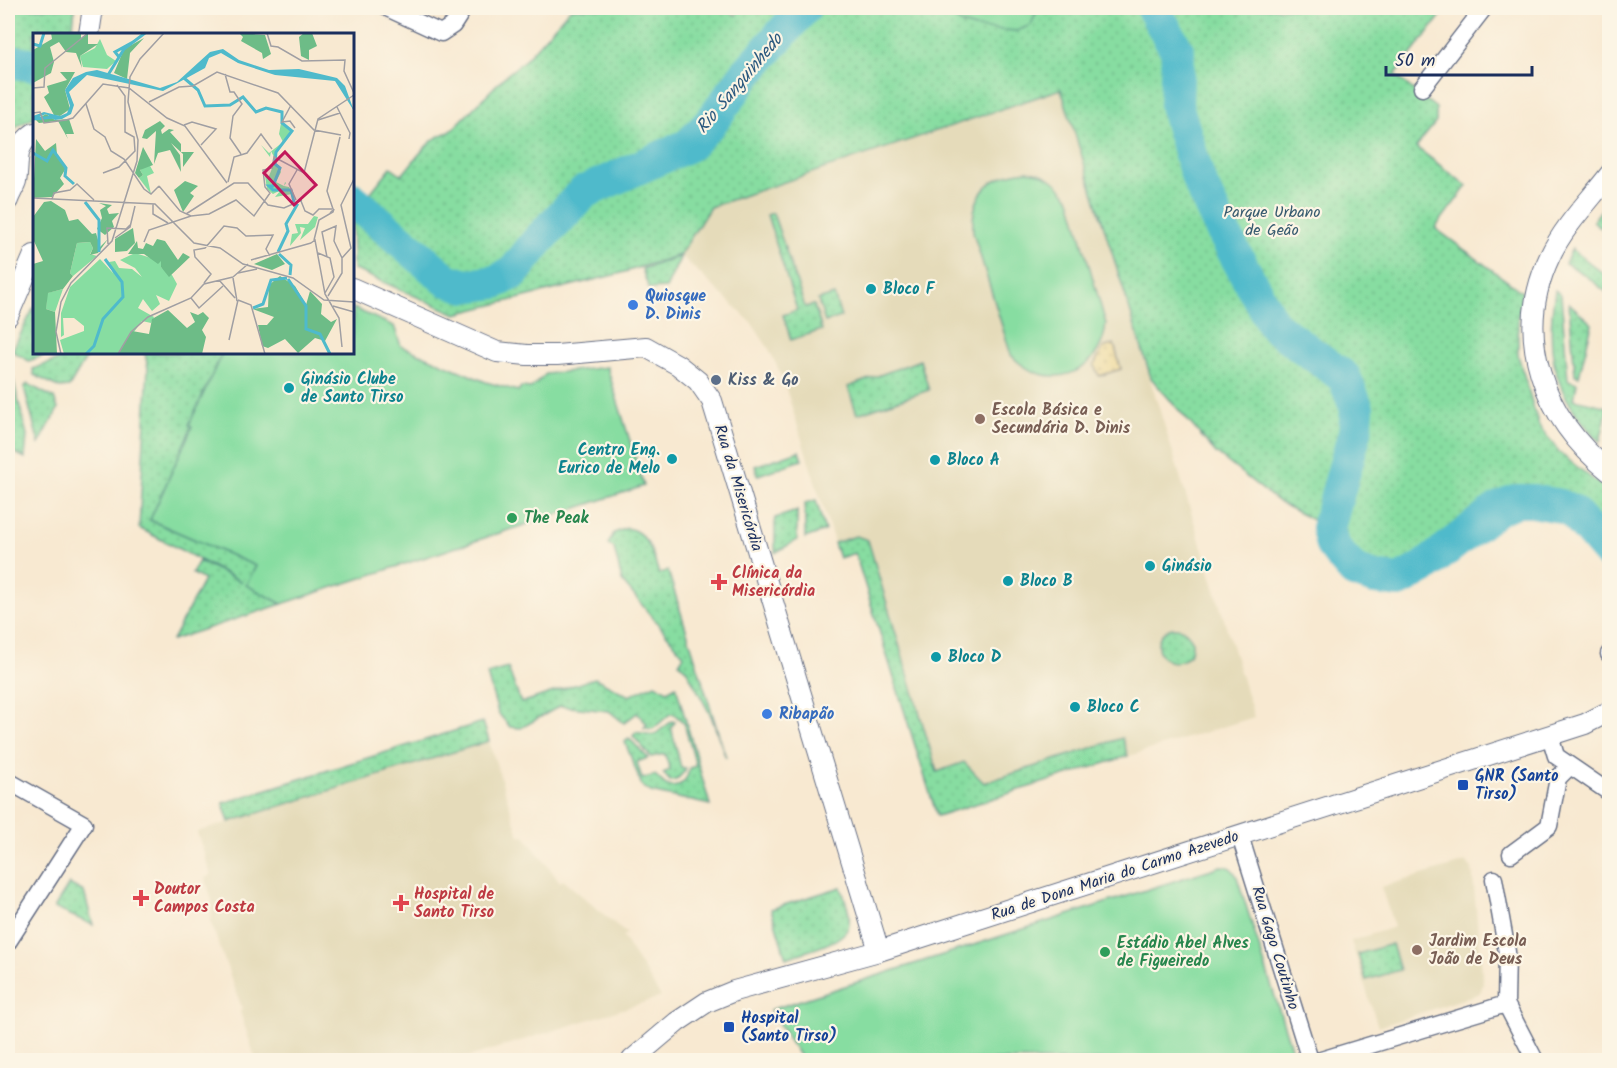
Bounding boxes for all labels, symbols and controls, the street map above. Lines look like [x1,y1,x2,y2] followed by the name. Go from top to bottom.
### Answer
[689,26,792,141] water label: Rio Sanguinhedo
[33,33,354,354] inset map
[1386,39,1532,77] scale bar
[1395,47,1435,76] text: 50 m
[1224,200,1320,243] park label: Parque Urbano de Geão
[883,277,936,302] place label: Bloco F
[864,282,878,296] marker: Bloco F
[645,284,706,327] place label: Quiosque D. Dinis
[626,298,640,312] marker: Quiosque D. Dinis
[301,367,404,410] place label: Ginásio Clube de Santo Tirso
[728,368,798,393] place label: Kiss & Go
[709,373,723,387] marker: Kiss & Go
[282,381,296,395] marker: Ginásio Clube de Santo Tirso
[992,398,1131,441] place label: Escola Básica e Secundária D. Dinis
[973,412,987,426] marker: Escola Básica e Secundária D. Dinis
[707,422,769,554] street label: Rua da Misericórdia
[558,438,660,481] place label: Centro Eng. Eurico de Melo
[947,448,1000,473] place label: Bloco A
[665,452,679,466] marker: Centro Eng. Eurico de Melo
[928,453,942,467] marker: Bloco A
[524,506,589,531] place label: The Peak
[505,511,519,525] marker: The Peak
[1162,554,1212,579] place label: Ginásio
[1143,559,1157,573] marker: Ginásio
[732,561,815,604] place label: Clínica da Misericórdia
[1020,569,1073,594] place label: Bloco B
[710,573,728,591] marker: Clínica da Misericórdia
[1001,574,1015,588] marker: Bloco B
[948,645,1002,670] place label: Bloco D
[929,650,943,664] marker: Bloco D
[1087,695,1140,720] place label: Bloco C
[1068,700,1082,714] marker: Bloco C
[779,702,834,727] place label: Ribapão
[760,707,774,721] marker: Ribapão
[1475,764,1558,807] place label: GNR (Santo Tirso)
[1456,778,1470,792] marker: GNR (Santo Tirso)
[988,824,1242,928] street label: Rua de Dona Maria do Carmo Azevedo
[154,877,255,920] place label: Doutor Campos Costa
[414,882,494,925] place label: Hospital de Santo Tirso
[1244,883,1306,1013] street label: Rua Gago Coutinho
[132,889,150,907] marker: Doutor Campos Costa
[392,894,410,912] marker: Hospital de Santo Tirso
[1429,929,1527,972] place label: Jardim Escola João de Deus
[1117,931,1249,974] place label: Estádio Abel Alves de Figueiredo
[1410,943,1424,957] marker: Jardim Escola João de Deus
[1098,945,1112,959] marker: Estádio Abel Alves de Figueiredo
[741,1006,837,1049] place label: Hospital (Santo Tirso)
[722,1020,736,1034] marker: Hospital (Santo Tirso)

